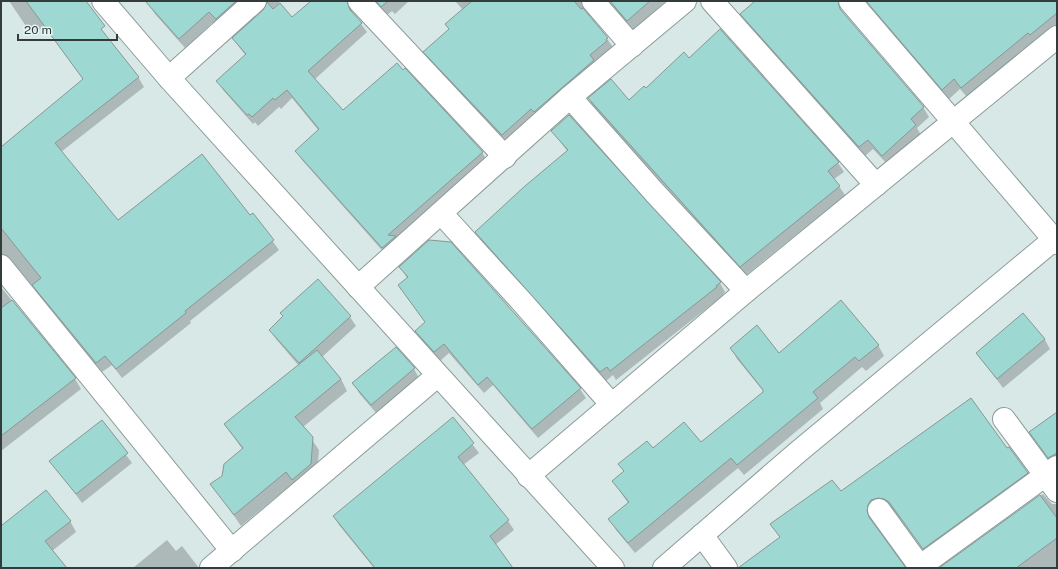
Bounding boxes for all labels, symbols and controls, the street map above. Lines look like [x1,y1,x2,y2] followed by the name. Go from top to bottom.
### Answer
[18,16,117,42] scale bar
[24,23,52,37] text: 20 m

